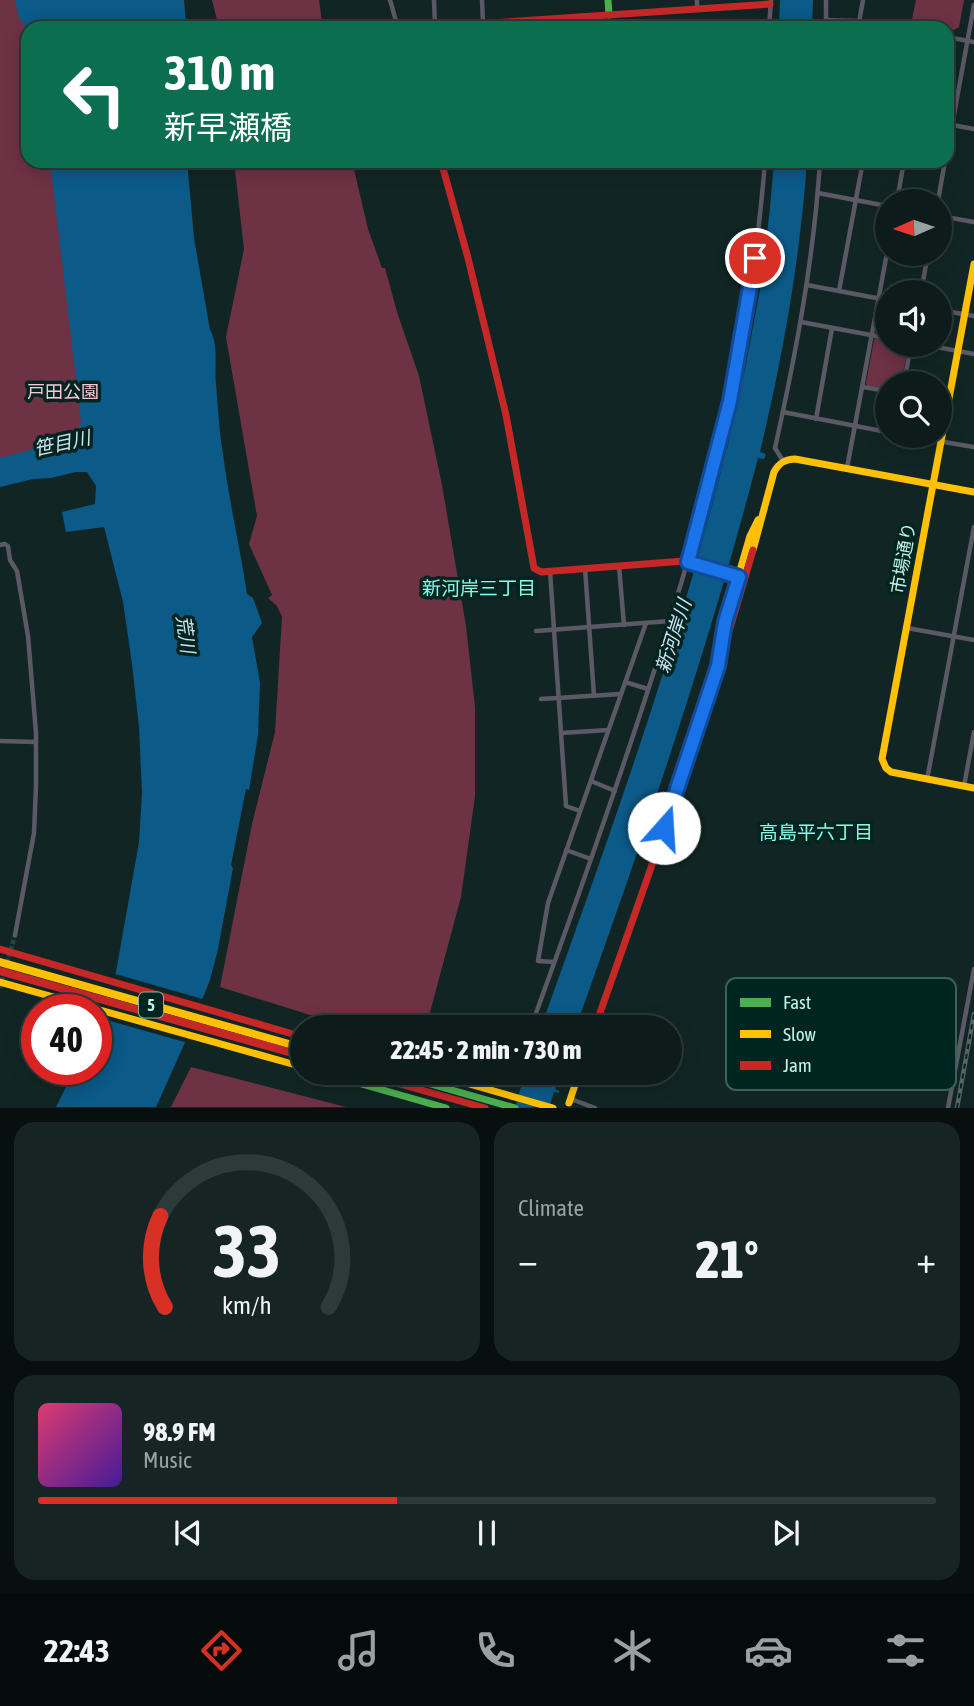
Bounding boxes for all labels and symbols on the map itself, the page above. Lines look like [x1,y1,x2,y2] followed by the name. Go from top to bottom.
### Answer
[875,189,952,266] north arrow
[725,228,785,288] pin
[27,381,99,402] park label: 戸田公園
[32,426,94,460] water label: 笹目川
[886,521,920,595] street label: 市場通り
[422,577,536,599] district label: 新河岸三丁目
[651,595,696,676] water label: 新河岸川
[172,614,200,656] water label: 荒川
[627,791,701,865] position arrow
[759,821,873,843] district label: 高島平六丁目
[726,978,956,1090] legend
[783,991,811,1013] text: Fast
[139,993,163,1018] road number: 5
[21,994,112,1085] speed limit sign: 40
[783,1023,817,1045] text: Slow
[783,1054,812,1076] text: Jam

